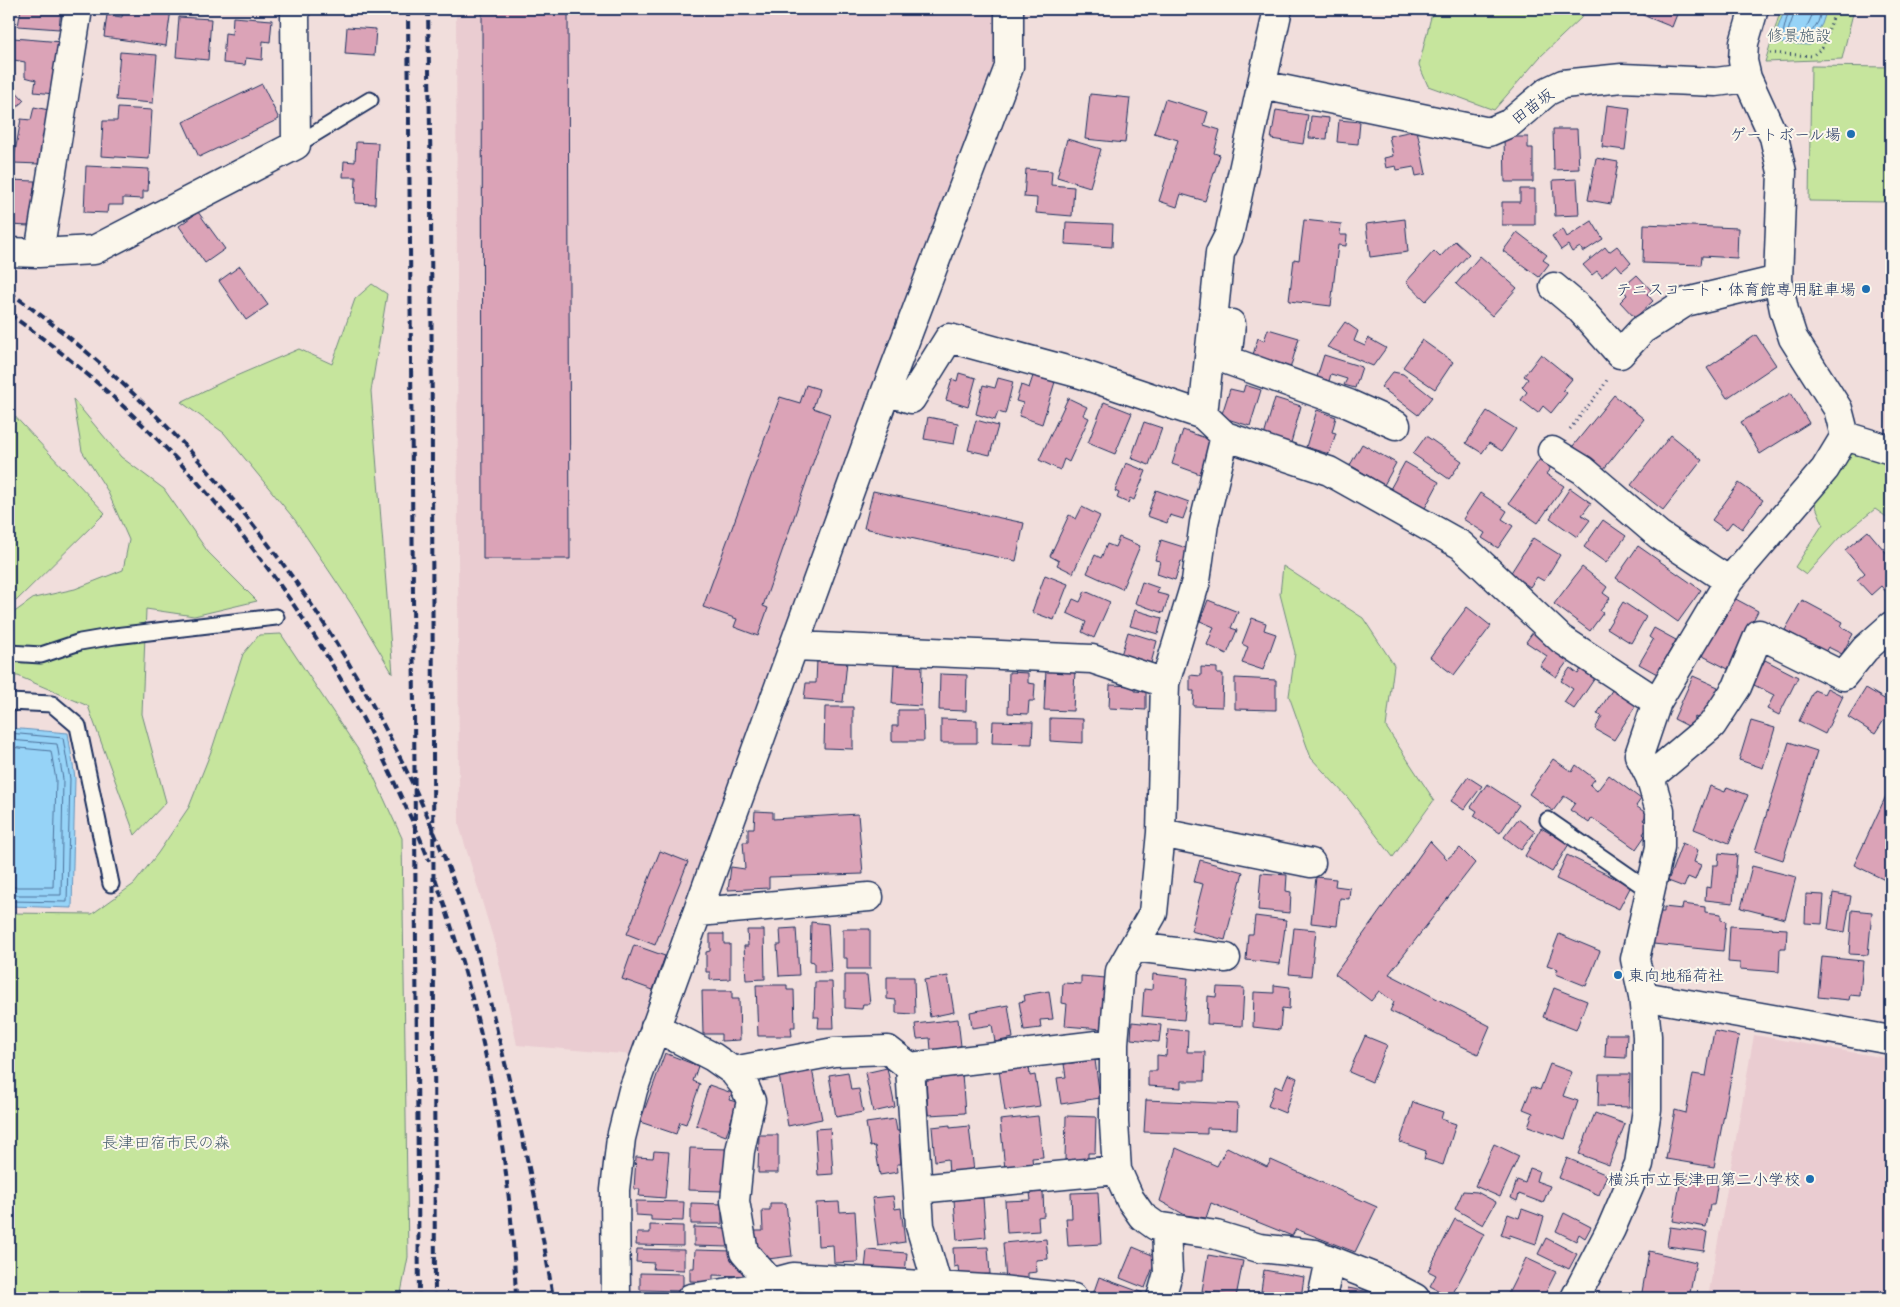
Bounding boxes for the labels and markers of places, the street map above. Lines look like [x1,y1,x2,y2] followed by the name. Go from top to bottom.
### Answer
[1730,126,1841,144] place label: ゲートボール場
[1845,128,1857,140] marker: ゲートボール場
[1616,281,1856,299] place label: テニスコート・体育館専用駐車場
[1860,283,1872,295] marker: テニスコート・体育館専用駐車場
[1628,967,1724,985] place label: 東向地稲荷社
[1612,969,1624,981] marker: 東向地稲荷社
[1608,1171,1800,1189] place label: 横浜市立長津田第二小学校
[1804,1173,1816,1185] marker: 横浜市立長津田第二小学校

